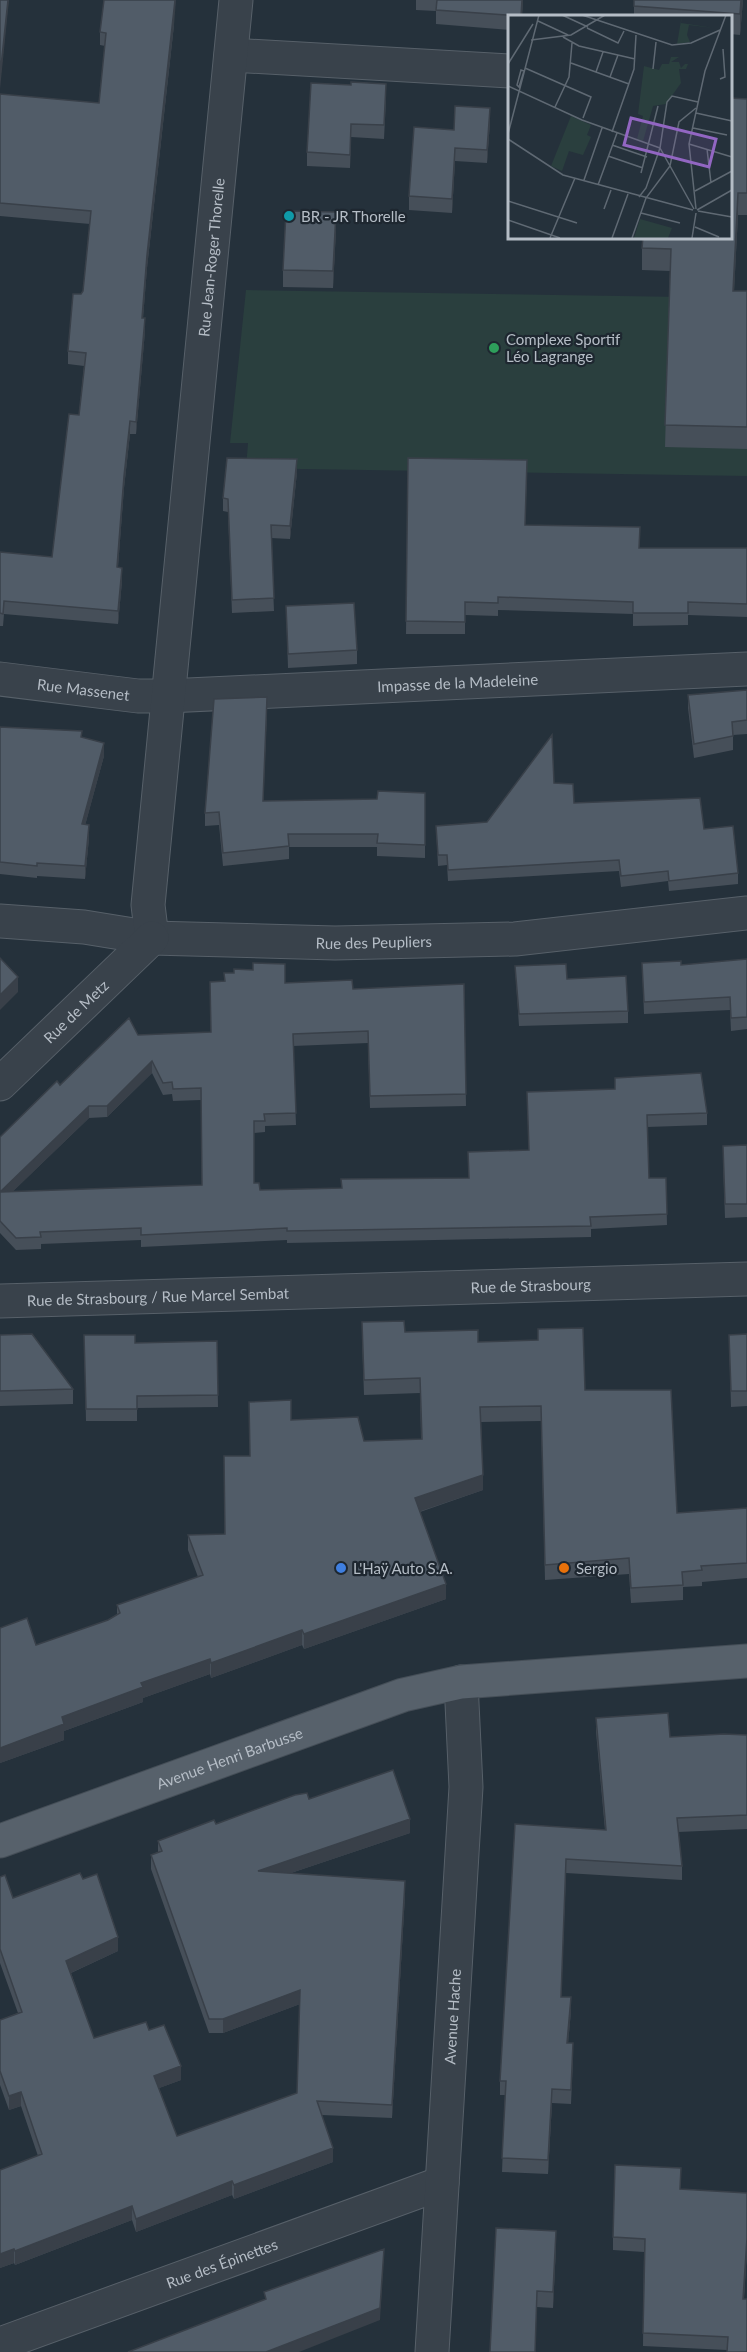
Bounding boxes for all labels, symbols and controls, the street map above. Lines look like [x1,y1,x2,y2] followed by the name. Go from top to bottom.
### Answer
[508,15,732,238] inset map
[194,177,228,338] street label: Rue Jean-Roger Thorelle
[301,207,406,225] place label: BR - JR Thorelle
[282,209,296,223] marker: BR - JR Thorelle
[506,330,621,365] place label: Complexe Sportif Léo Lagrange
[487,341,501,355] marker: Complexe Sportif Léo Lagrange
[377,670,539,695] street label: Impasse de la Madeleine
[36,675,131,704] street label: Rue Massenet
[315,932,432,952] street label: Rue des Peupliers
[40,976,112,1047] street label: Rue de Metz
[470,1275,591,1296] street label: Rue de Strasbourg
[27,1283,290,1309] street label: Rue de Strasbourg / Rue Marcel Sembat
[353,1559,453,1577] place label: L'Haÿ Auto S.A.
[576,1559,617,1577] place label: Sergio
[334,1561,348,1575] marker: L'Haÿ Auto S.A.
[557,1561,571,1575] marker: Sergio
[154,1723,305,1793] street label: Avenue Henri Barbusse
[440,1968,464,2065] street label: Avenue Hache
[164,2235,280,2292] street label: Rue des Épinettes

